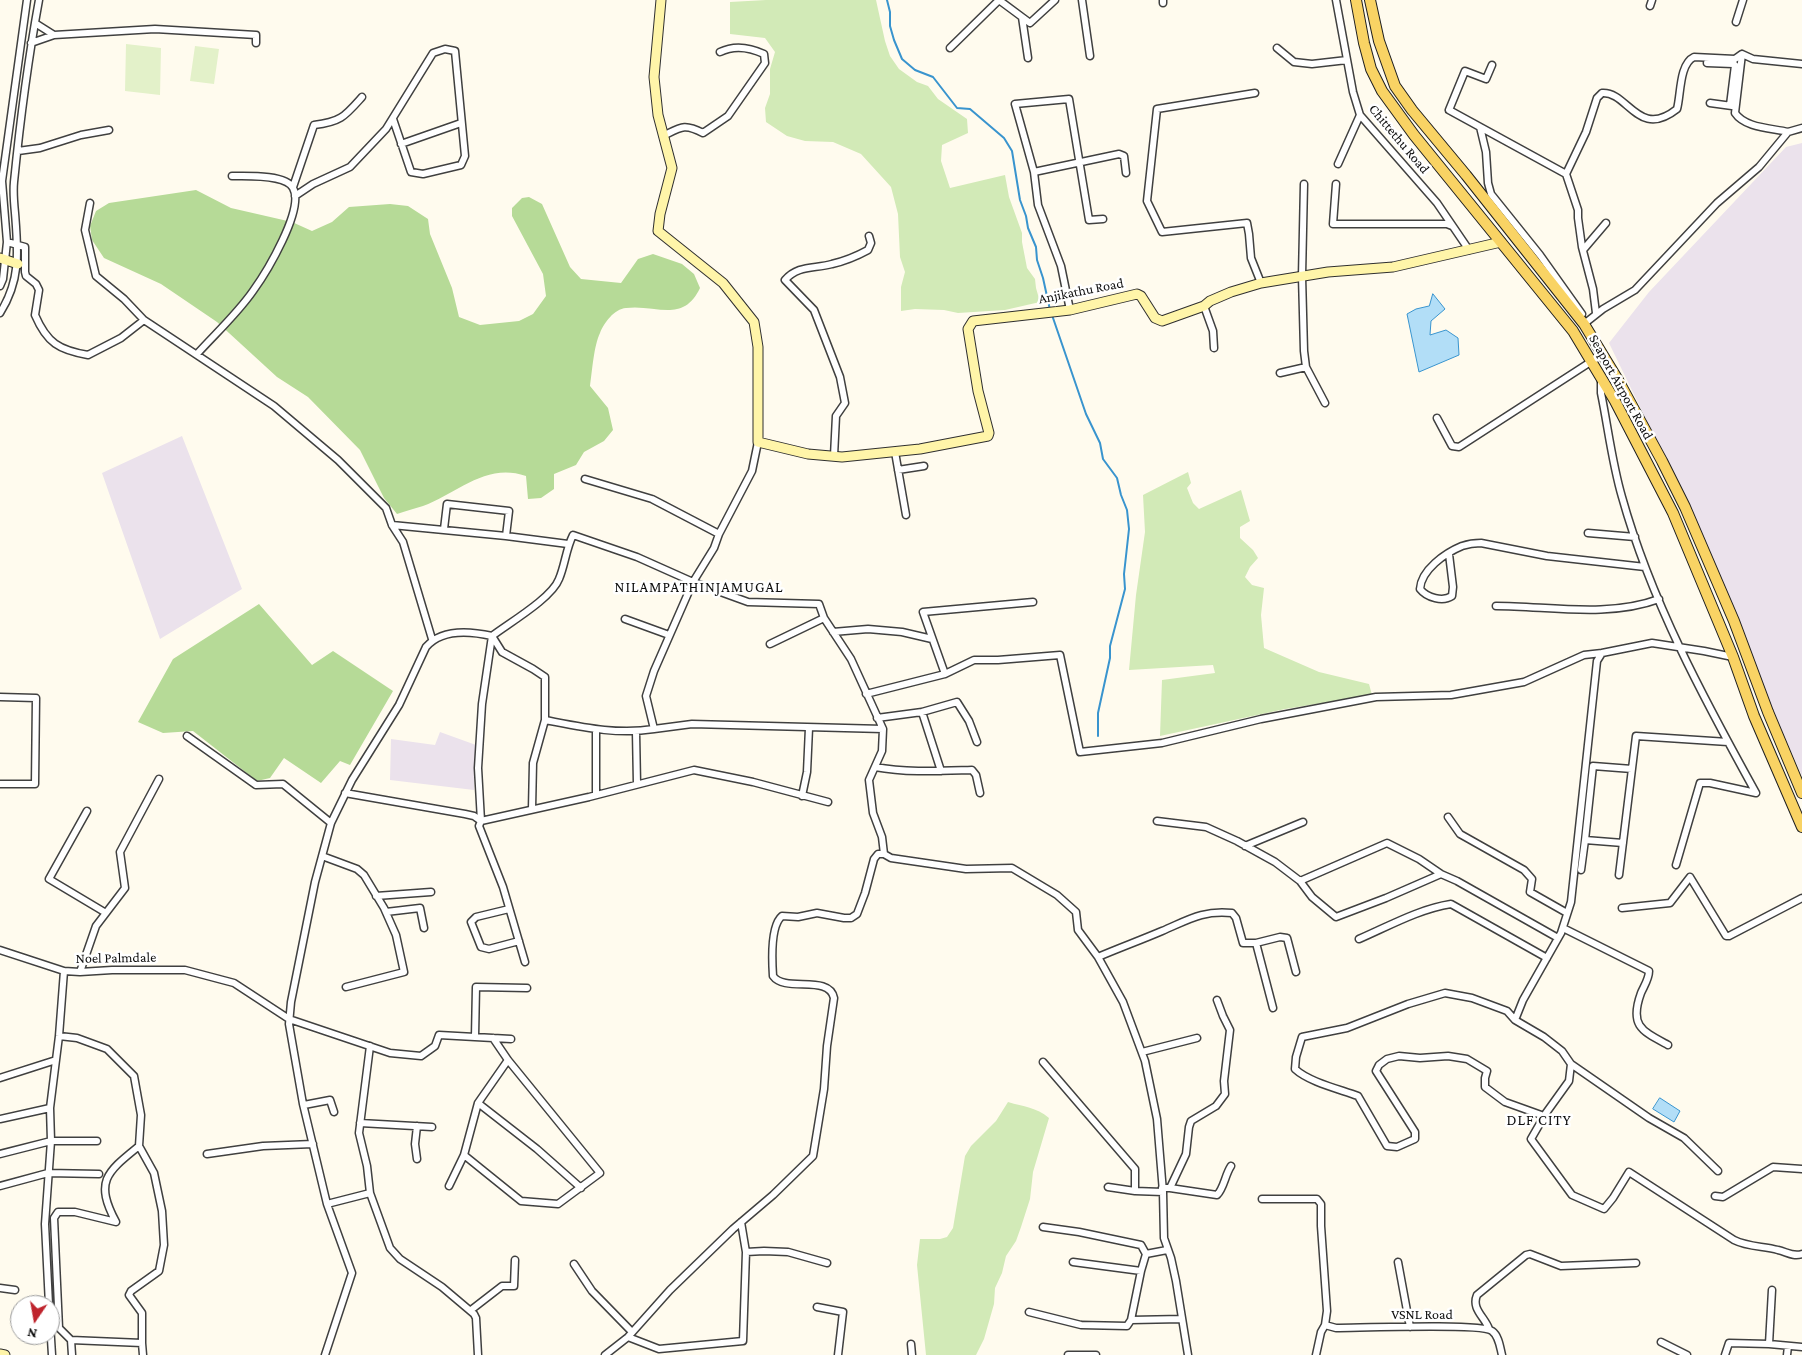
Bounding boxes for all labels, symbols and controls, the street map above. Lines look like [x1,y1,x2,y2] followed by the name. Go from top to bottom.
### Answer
[1365,101,1433,177] street label: Chittethu Road
[1037,275,1125,307] street label: Anjikathu Road
[1585,332,1657,442] street label: Seaport Airport Road
[612,578,786,596] district label: NILAMPATHINJAMUGAL
[76,949,156,967] street label: Noel Palmdale
[1505,1111,1573,1129] district label: DLF CITY
[10,1295,60,1345] north arrow
[1391,1307,1453,1323] street label: VSNL Road
[26,1325,38,1343] text: N

